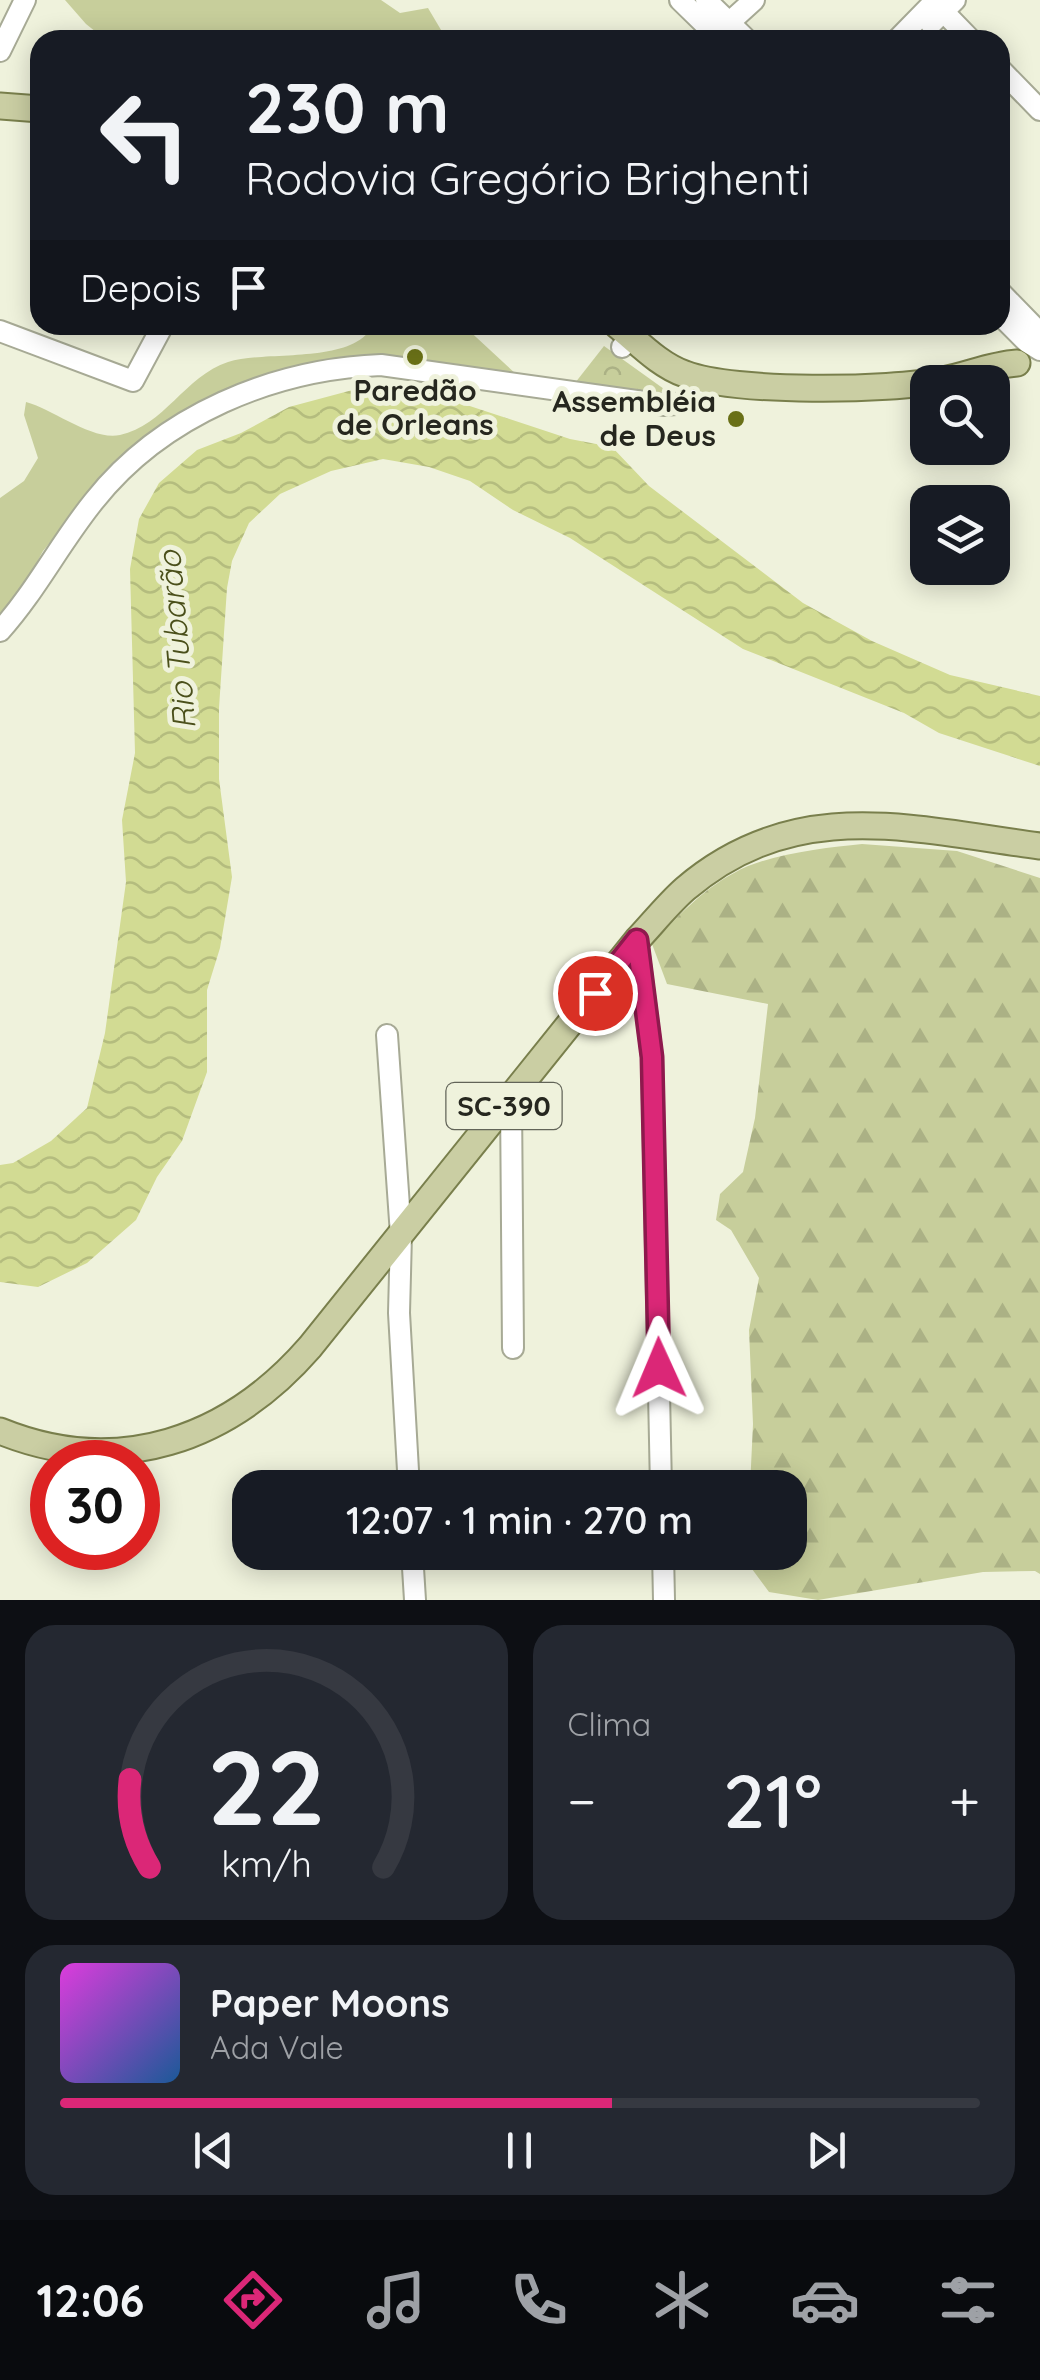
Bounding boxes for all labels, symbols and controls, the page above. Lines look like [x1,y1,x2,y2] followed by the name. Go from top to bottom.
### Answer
[245,63,450,151] text: 230 m
[80,70,210,200] icon: left
[245,150,810,206] text: Rodovia Gregório Brighenti
[221,260,276,315] icon: arrive
[80,264,201,312] text: Depois
[404,346,426,368] marker: Paredão de Orleans
[910,365,1010,585] map controls
[910,365,1010,465] button: search
[336,371,494,443] place label: Paredão de Orleans
[552,382,716,454] place label: Assembléia de Deus
[725,408,747,430] marker: Assembléia de Deus
[910,485,1010,585] button: layers
[148,547,204,731] water label: Rio Tubarão
[553,951,638,1036] pin
[568,966,623,1021] icon: arrive
[446,1083,562,1129] road number: SC-390
[607,1316,711,1420] position arrow
[30,1440,160,1570] speed limit sign: 30
[346,1496,693,1544] text: 12:07 · 1 min · 270 m
[568,1704,651,1744] text: Clima
[207,1721,325,1851] text: 22
[723,1753,822,1847] text: 21°
[568,1766,596,1835] text: −
[949,1766,980,1835] text: +
[221,1841,312,1886] text: km/h
[210,1979,450,2027] text: Paper Moons
[210,2027,344,2067] text: Ada Vale
[186,2123,241,2178] icon: previous
[492,2123,547,2178] icon: pause
[799,2123,854,2178] icon: next
[218,2265,288,2335] icon: directions
[361,2265,431,2335] icon: music
[504,2265,574,2335] icon: phone
[647,2265,717,2335] icon: climate
[790,2265,860,2335] icon: car
[933,2265,1003,2335] icon: filters
[37,2272,144,2328] text: 12:06

